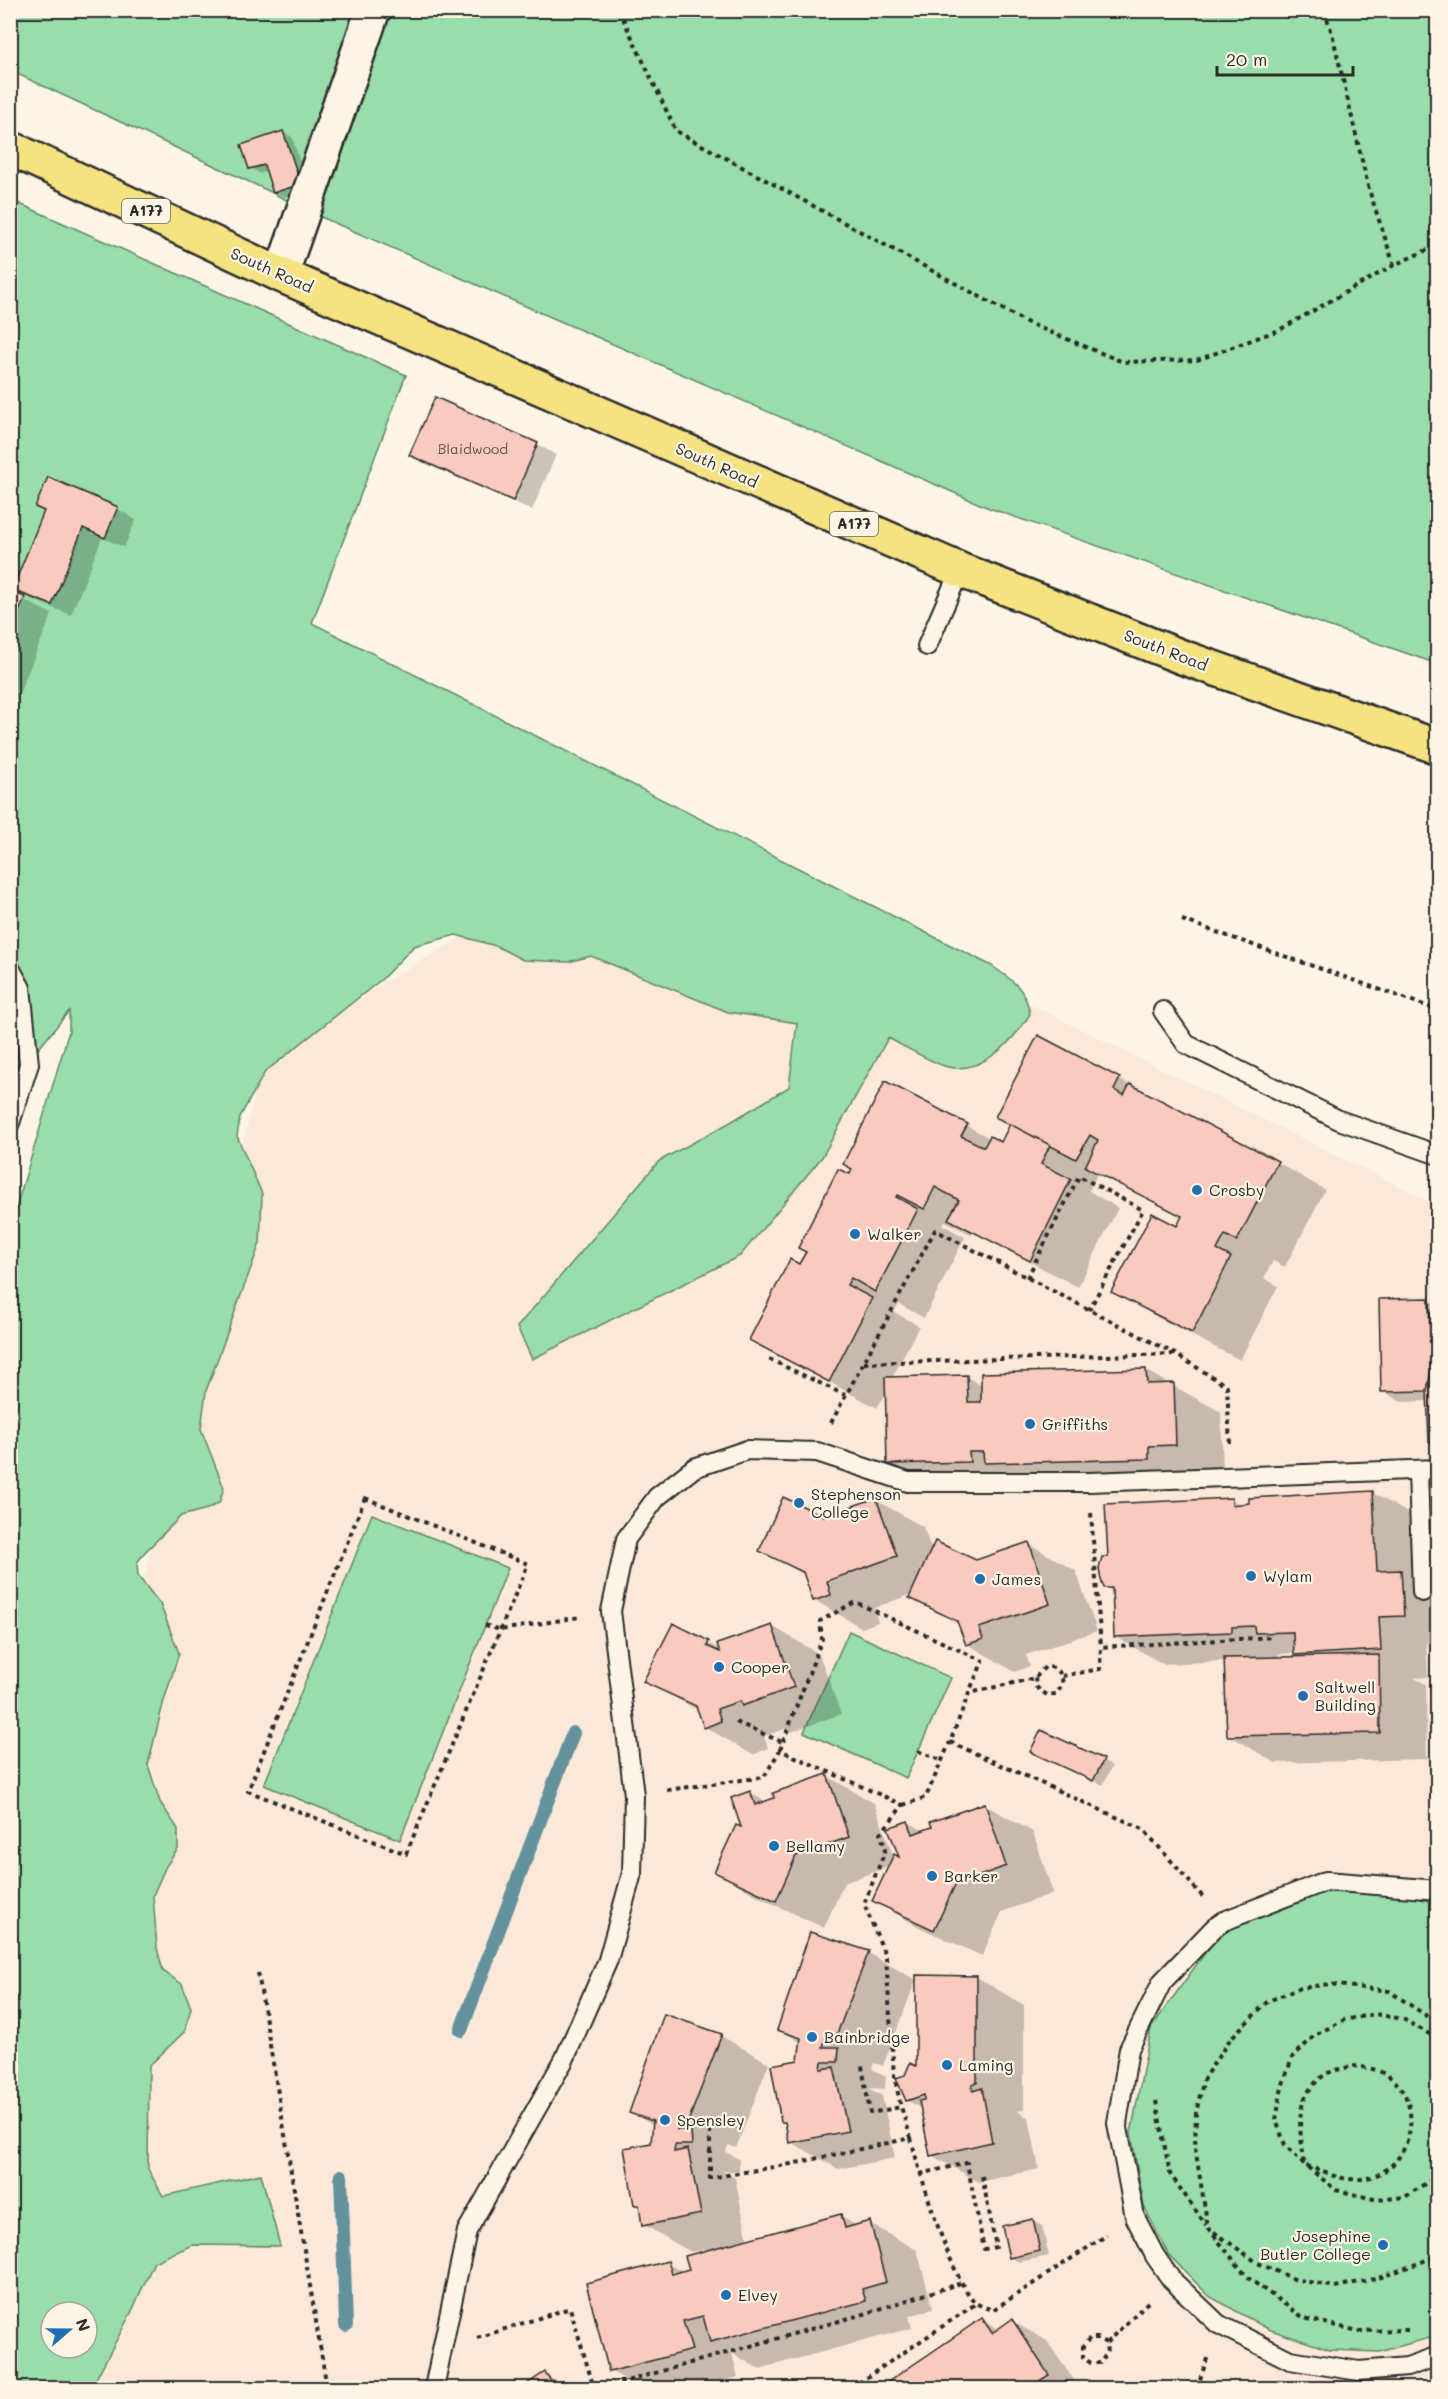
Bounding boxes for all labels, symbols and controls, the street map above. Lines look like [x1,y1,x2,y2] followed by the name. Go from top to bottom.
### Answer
[1217,39,1354,77] scale bar
[1226,47,1267,71] text: 20 m
[122,199,170,223] road number: A177
[228,242,317,297] street label: South Road
[673,437,762,492] street label: South Road
[438,439,508,458] house number: Blaidwood
[830,512,878,536] road number: A177
[1121,624,1211,675] street label: South Road
[1209,1179,1264,1200] place label: Crosby
[1190,1183,1204,1197] marker: Crosby
[867,1223,921,1244] place label: Walker
[848,1227,862,1241] marker: Walker
[1042,1413,1108,1434] place label: Griffiths
[1023,1417,1037,1431] marker: Griffiths
[811,1483,901,1522] place label: Stephenson College
[792,1496,806,1510] marker: Stephenson College
[1263,1565,1312,1586] place label: Wylam
[992,1568,1041,1589] place label: James
[1244,1569,1258,1583] marker: Wylam
[973,1572,987,1586] marker: James
[731,1656,789,1677] place label: Cooper
[712,1660,726,1674] marker: Cooper
[1315,1676,1376,1715] place label: Saltwell Building
[1296,1689,1310,1703] marker: Saltwell Building
[786,1835,845,1856] place label: Bellamy
[767,1839,781,1853] marker: Bellamy
[944,1865,998,1886] place label: Barker
[925,1869,939,1883] marker: Barker
[824,2026,910,2047] place label: Bainbridge
[805,2030,819,2044] marker: Bainbridge
[959,2054,1013,2075] place label: Laming
[940,2058,954,2072] marker: Laming
[677,2109,745,2130] place label: Spensley
[658,2113,672,2127] marker: Spensley
[1260,2225,1371,2264] place label: Josephine Butler College
[1376,2238,1390,2252] marker: Josephine Butler College
[738,2284,778,2305] place label: Elvey
[719,2288,733,2302] marker: Elvey
[39,2300,99,2360] north arrow
[72,2315,96,2334] text: N

